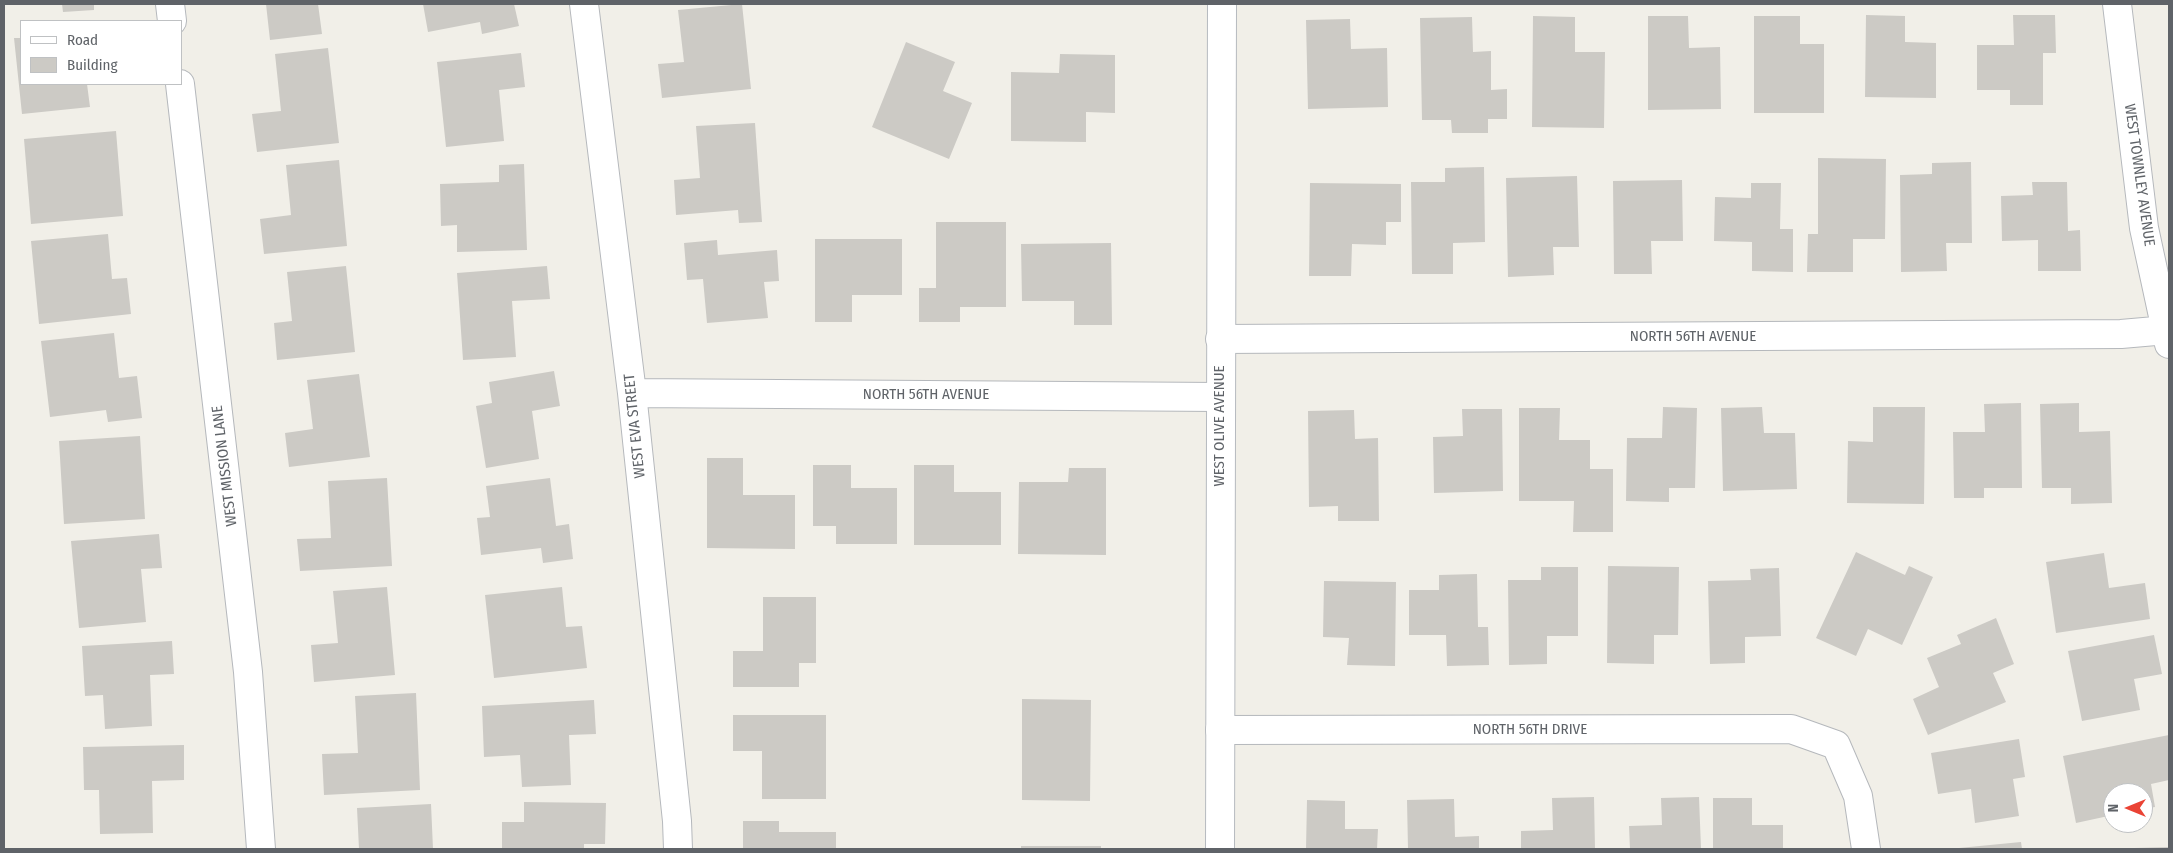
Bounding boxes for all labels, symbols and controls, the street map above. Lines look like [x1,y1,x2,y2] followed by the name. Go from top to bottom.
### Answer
[20,20,182,85] legend
[67,31,98,49] text: Road
[67,56,118,74] text: Building
[2120,103,2158,247] street label: WEST TOWNLEY AVENUE
[1630,328,1756,346] street label: NORTH 56TH AVENUE
[1211,365,1229,487] street label: WEST OLIVE AVENUE
[621,373,649,479] street label: WEST EVA STREET
[863,386,989,404] street label: NORTH 56TH AVENUE
[209,405,241,527] street label: WEST MISSION LANE
[1473,721,1587,739] street label: NORTH 56TH DRIVE
[2103,783,2153,833] north arrow
[2105,804,2122,812] text: N

